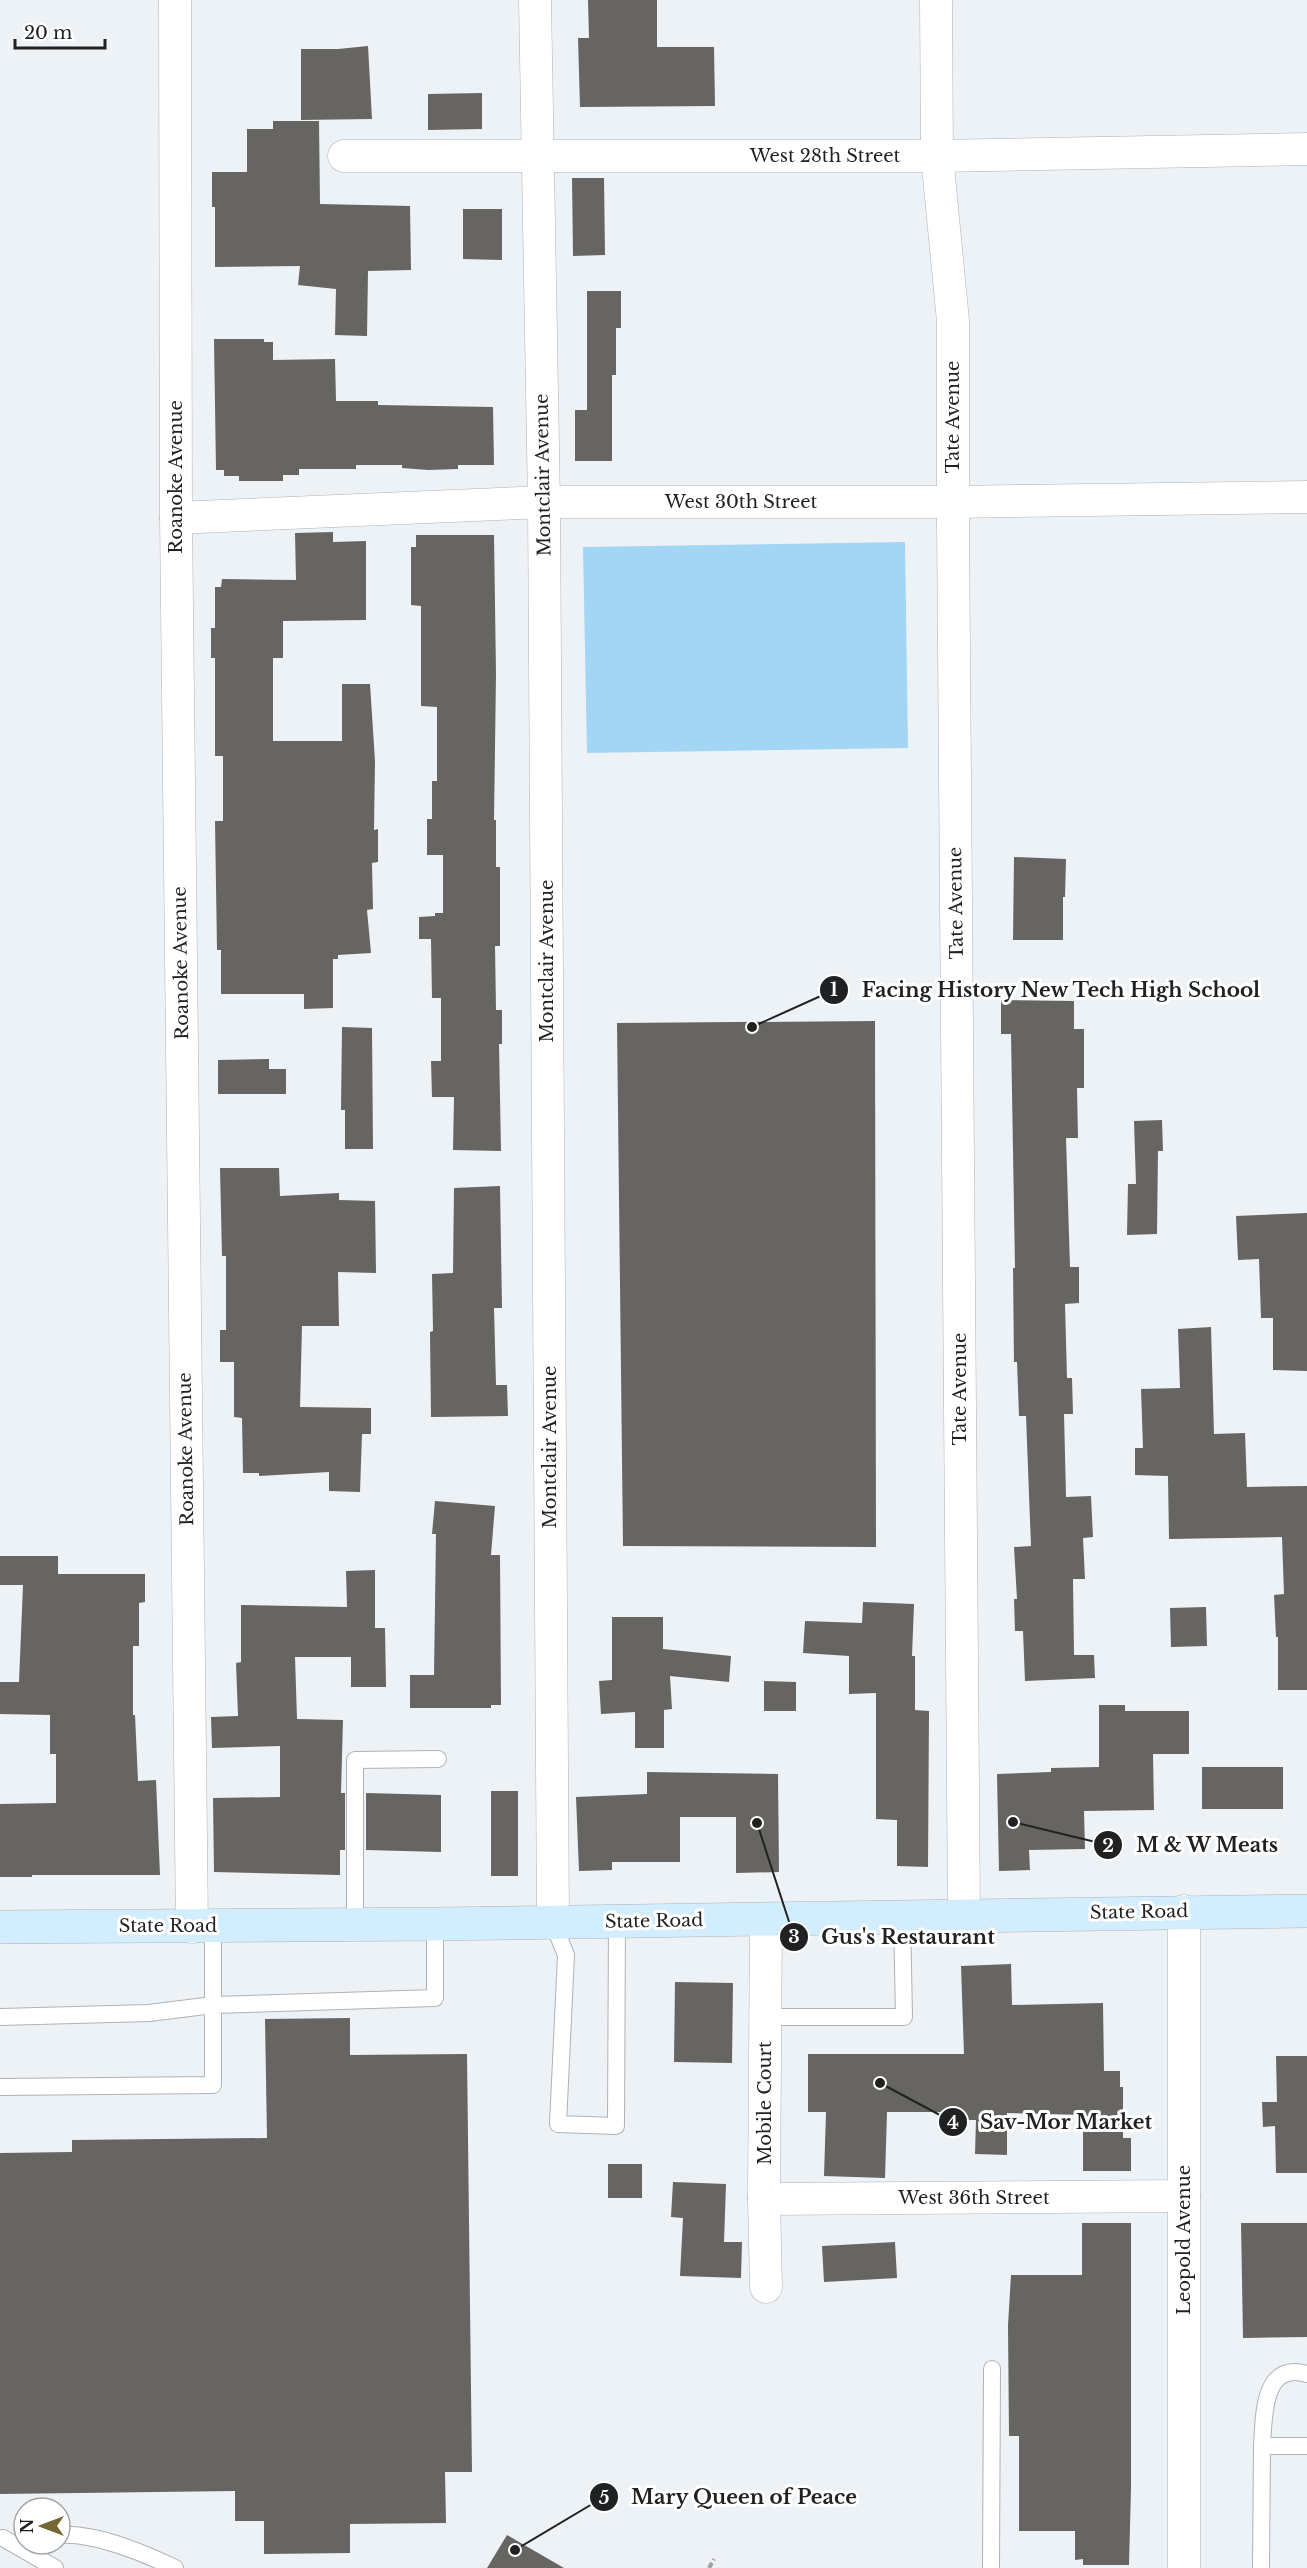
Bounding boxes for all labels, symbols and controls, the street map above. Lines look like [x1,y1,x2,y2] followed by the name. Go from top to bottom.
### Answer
[15,12,105,50] scale bar
[24,22,72,44] text: 20 m
[749,145,901,167] street label: West 28th Street
[942,361,964,473] street label: Tate Avenue
[531,393,555,557] street label: Montclair Avenue
[165,400,187,554] street label: Roanoke Avenue
[664,491,818,513] street label: West 30th Street
[944,846,968,960] street label: Tate Avenue
[536,880,558,1042] street label: Montclair Avenue
[169,886,193,1040] street label: Roanoke Avenue
[819,971,1273,1009] callout: Facing History New Tech High School
[862,978,1260,1002] text: Facing History New Tech High School
[830,979,838,1001] text: 1
[949,1333,971,1445] street label: Tate Avenue
[539,1366,561,1528] street label: Montclair Avenue
[174,1372,198,1526] street label: Roanoke Avenue
[1093,1826,1291,1864] callout: M & W Meats
[1136,1833,1278,1857] text: M & W Meats
[1102,1835,1114,1857] text: 2
[1090,1900,1188,1924] street label: State Road
[605,1909,703,1933] street label: State Road
[119,1915,217,1937] street label: State Road
[779,1918,1006,1956] callout: Gus's Restaurant
[821,1925,995,1949] text: Gus's Restaurant
[788,1926,800,1948] text: 3
[754,2041,776,2165] street label: Mobile Court
[938,2103,1165,2141] callout: Sav-Mor Market
[980,2110,1152,2134] text: Sav-Mor Market
[947,2112,959,2134] text: 4
[1173,2165,1195,2315] street label: Leopold Avenue
[897,2187,1050,2209] street label: West 36th Street
[589,2478,869,2516] callout: Mary Queen of Peace
[631,2485,857,2509] text: Mary Queen of Peace
[599,2487,609,2509] text: 5
[12,2496,72,2556] north arrow
[17,2518,37,2534] text: N

